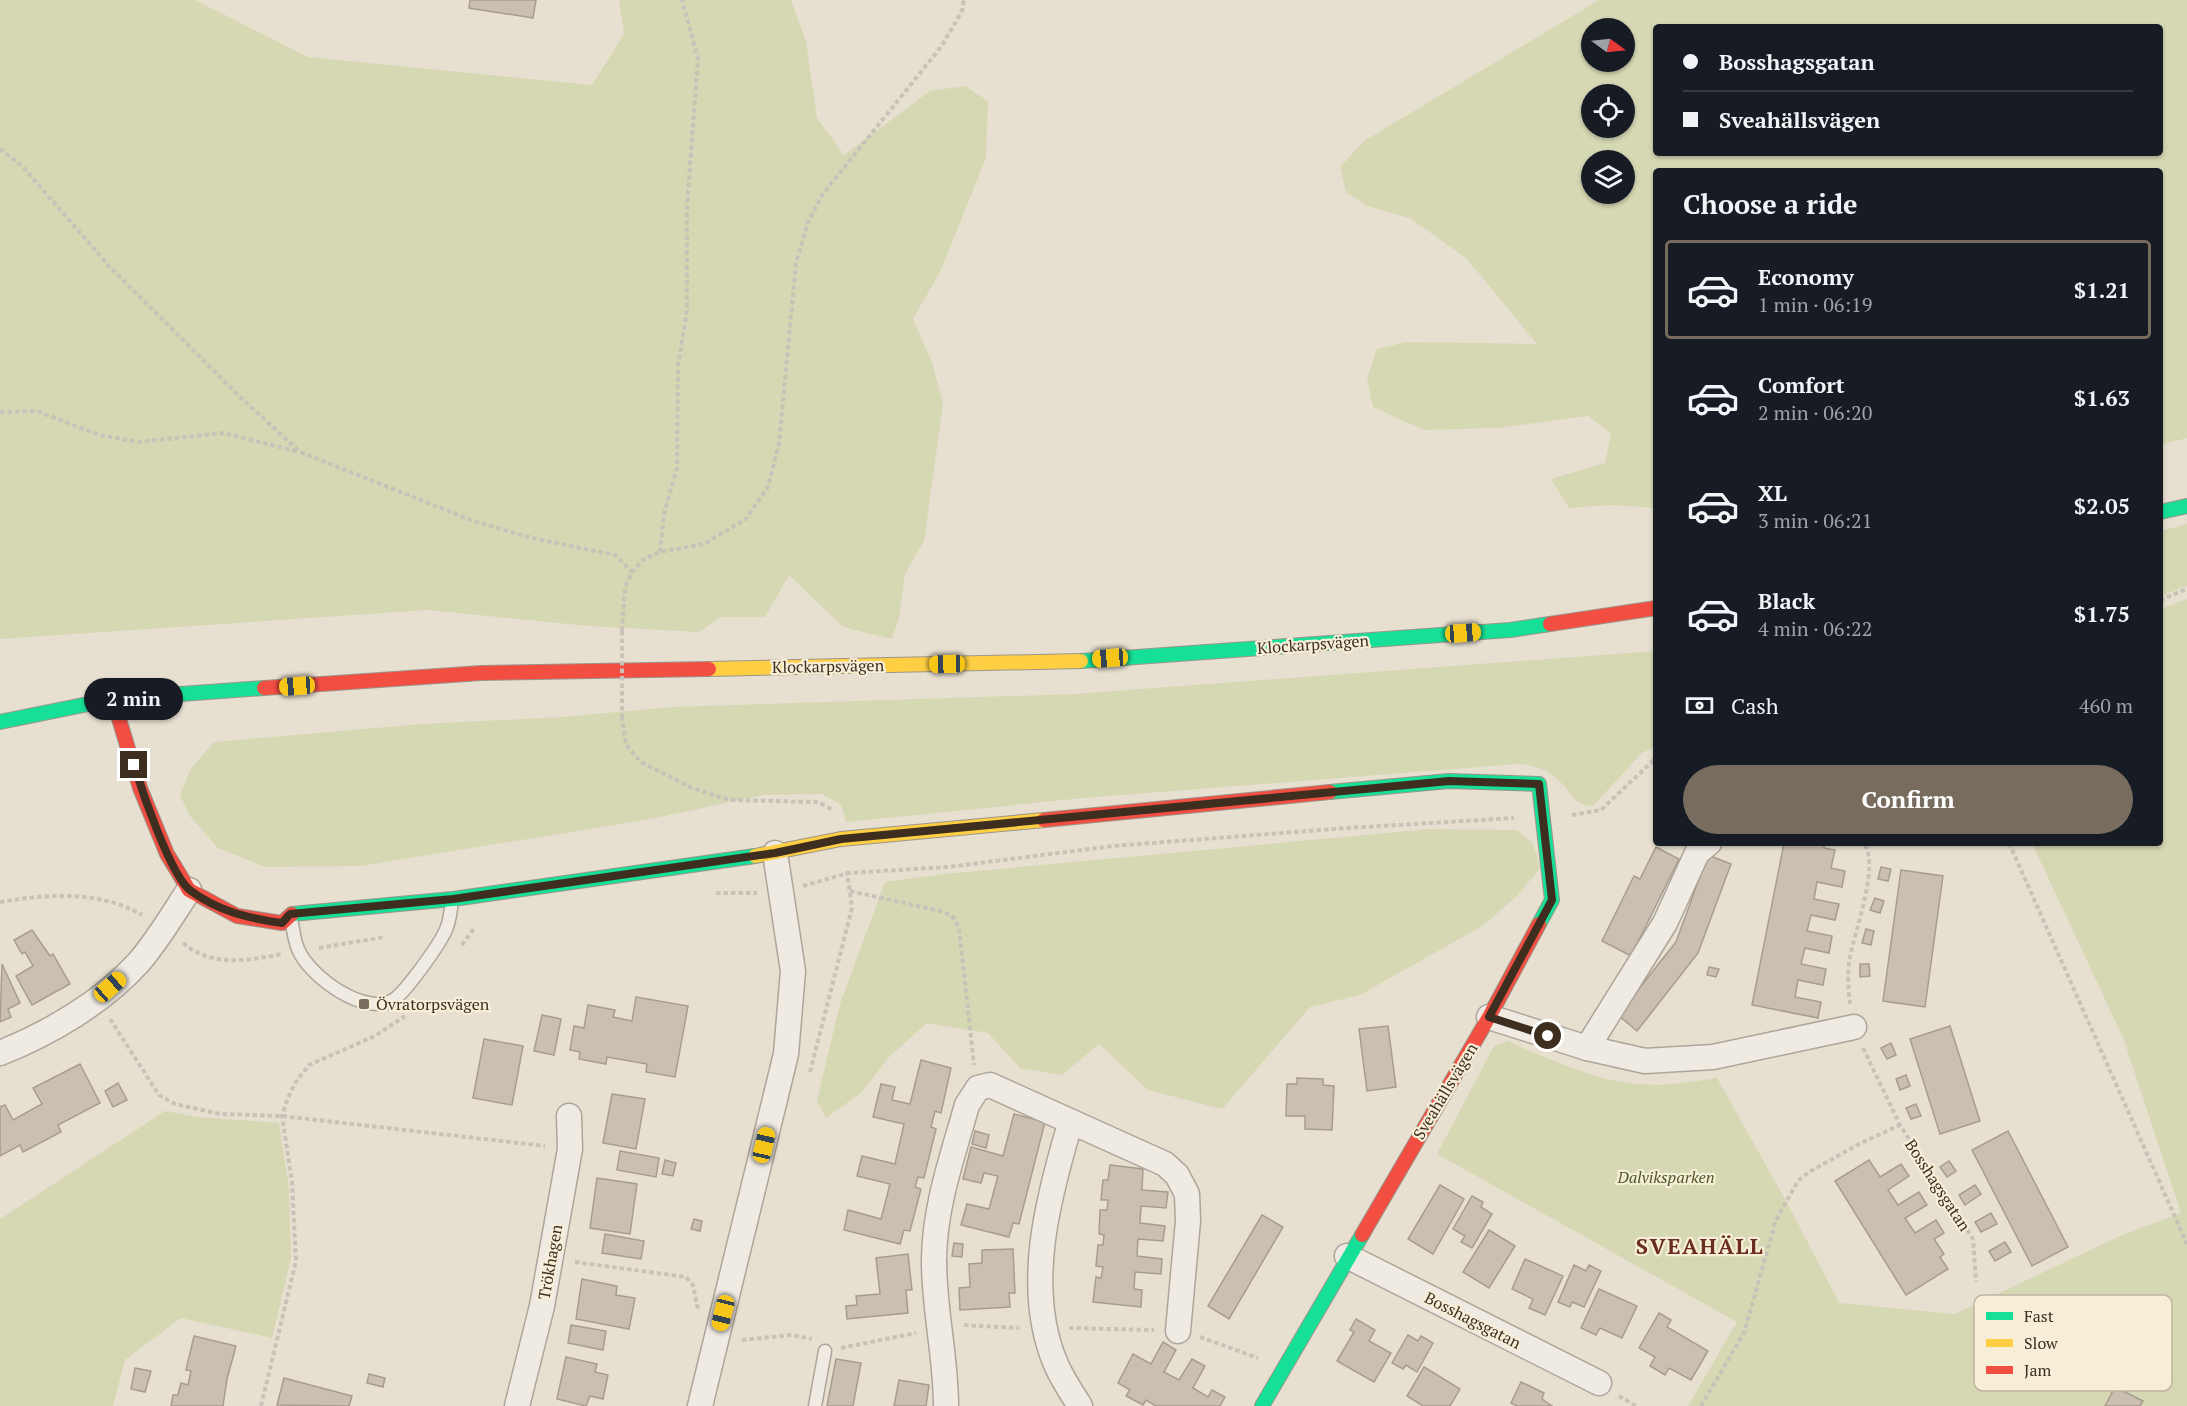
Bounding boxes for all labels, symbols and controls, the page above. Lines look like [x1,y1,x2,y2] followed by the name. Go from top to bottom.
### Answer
[1581,18,1635,72] north arrow
[1581,18,1635,204] map controls
[1719,47,1875,76] text: Bosshagsgatan
[1581,84,1635,138] button: locate
[1719,105,1880,134] text: Sveahällsvägen
[1581,150,1635,204] button: layers
[1683,186,1858,222] text: Choose a ride
[1758,262,1854,291] text: Economy
[1686,263,1740,317] icon: car
[2074,275,2130,304] text: $1.21
[1758,291,1872,318] text: 1 min · 06:19
[1758,370,1844,399] text: Comfort
[1686,371,1740,425] icon: car
[2074,383,2130,412] text: $1.63
[1758,399,1872,426] text: 2 min · 06:20
[1758,478,1787,507] text: XL
[1686,479,1740,533] icon: car
[2074,491,2130,520] text: $2.05
[1758,507,1872,534] text: 3 min · 06:21
[1758,586,1815,615] text: Black
[1686,587,1740,641] icon: car
[2074,599,2130,628] text: $1.75
[1758,615,1872,642] text: 4 min · 06:22
[1444,623,1482,643] car
[1256,629,1370,659] street label: Klockarpsvägen
[1091,648,1129,668] car
[772,654,885,678] street label: Klockarpsvägen
[929,655,965,673] car
[278,676,316,696] car
[84,678,184,720] callout: 2 min
[106,685,161,712] text: 2 min
[1683,689,1716,722] icon: cash
[1731,691,1779,720] text: Cash
[2079,692,2133,719] text: 460 m
[120,751,147,778] route end
[1683,765,2133,834] button: Confirm
[91,968,129,1006] car
[376,993,490,1015] place label: Övratorpsvägen
[357,997,371,1011] marker: Övratorpsvägen
[1534,1022,1561,1049] route start
[1408,1038,1483,1143] street label: Sveahällsvägen
[751,1125,777,1165] car
[1900,1135,1976,1236] street label: Bosshagsgatan
[1616,1166,1715,1188] park label: Dalviksparken
[533,1222,568,1301] street label: Trökhagen
[1636,1231,1764,1260] district label: SVEAHÄLL
[1421,1286,1525,1354] street label: Bosshagsgatan
[710,1293,736,1333] car
[1974,1295,2172,1391] legend
[2024,1305,2054,1327] text: Fast
[2024,1332,2058,1354] text: Slow
[2024,1359,2052,1381] text: Jam

